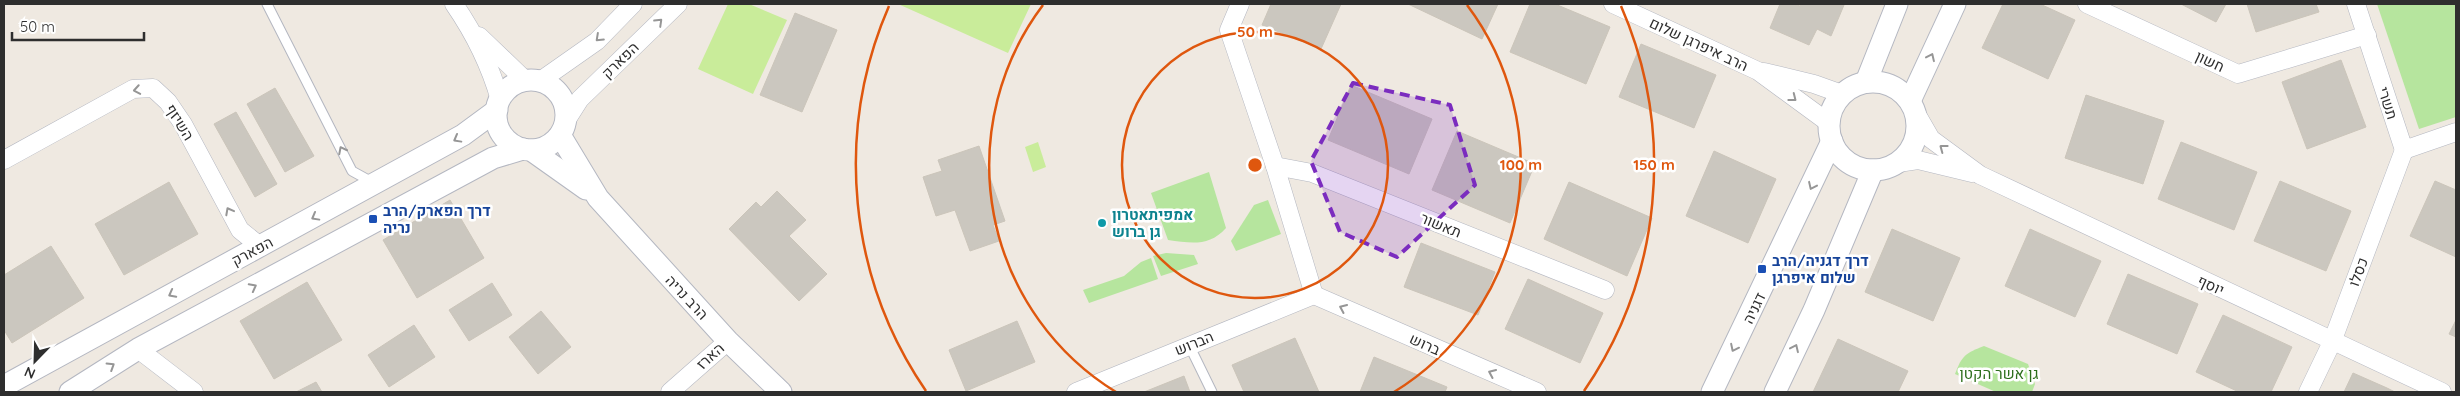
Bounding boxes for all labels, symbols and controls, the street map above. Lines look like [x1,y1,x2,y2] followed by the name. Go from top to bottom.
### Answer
[12,10,145,42] scale bar
[1647,13,1751,75] street label: הרב איפרגן שלום
[20,17,55,36] text: 50 m
[653,19,662,28] one-way arrow
[1237,22,1273,41] text: 50 m
[595,32,604,41] one-way arrow
[597,38,643,82] street label: הפארק
[2192,46,2228,76] street label: חשון
[1924,53,1935,62] one-way arrow
[133,84,141,94] one-way arrow
[2374,84,2402,122] street label: תשרי
[1787,92,1796,100] one-way arrow
[161,100,199,144] street label: השיזף
[453,132,462,142] one-way arrow
[1939,145,1949,154] one-way arrow
[338,147,348,156] one-way arrow
[1500,155,1542,174] text: 100 m
[1633,155,1675,174] text: 150 m
[1246,156,1264,174] centre of rings
[1808,180,1818,189] one-way arrow
[383,201,491,237] place label: דרך הפארק/הרב נריה
[1112,205,1193,241] place label: אמפיתאטרון גן ברוש
[225,208,235,217] one-way arrow
[1418,208,1464,242] street label: תאשור
[311,211,320,221] one-way arrow
[367,213,379,225] marker: דרך הפארק/הרב נריה
[1096,217,1108,229] marker: אמפיתאטרון גן ברוש
[228,232,276,270] street label: הפארק
[1772,251,1869,287] place label: דרך דגניה/הרב שלום איפרגן
[2344,255,2372,289] street label: כסלו
[1756,263,1768,275] marker: דרך דגניה/הרב שלום איפרגן
[662,271,712,323] street label: הרב נריה
[2195,271,2227,299] street label: יוסף
[248,283,257,293] one-way arrow
[168,288,177,298] one-way arrow
[1738,289,1770,327] street label: דגניה
[1339,303,1348,314] one-way arrow
[1172,327,1216,359] street label: הברוש
[1407,329,1443,359] street label: ברוש
[10,336,60,386] north arrow
[692,339,728,373] street label: הארז
[1730,343,1740,352] one-way arrow
[1789,344,1800,353] one-way arrow
[22,363,38,383] text: N
[105,363,115,372] one-way arrow
[1960,364,2039,383] park label: גן אשר הקטן
[1488,368,1497,379] one-way arrow

